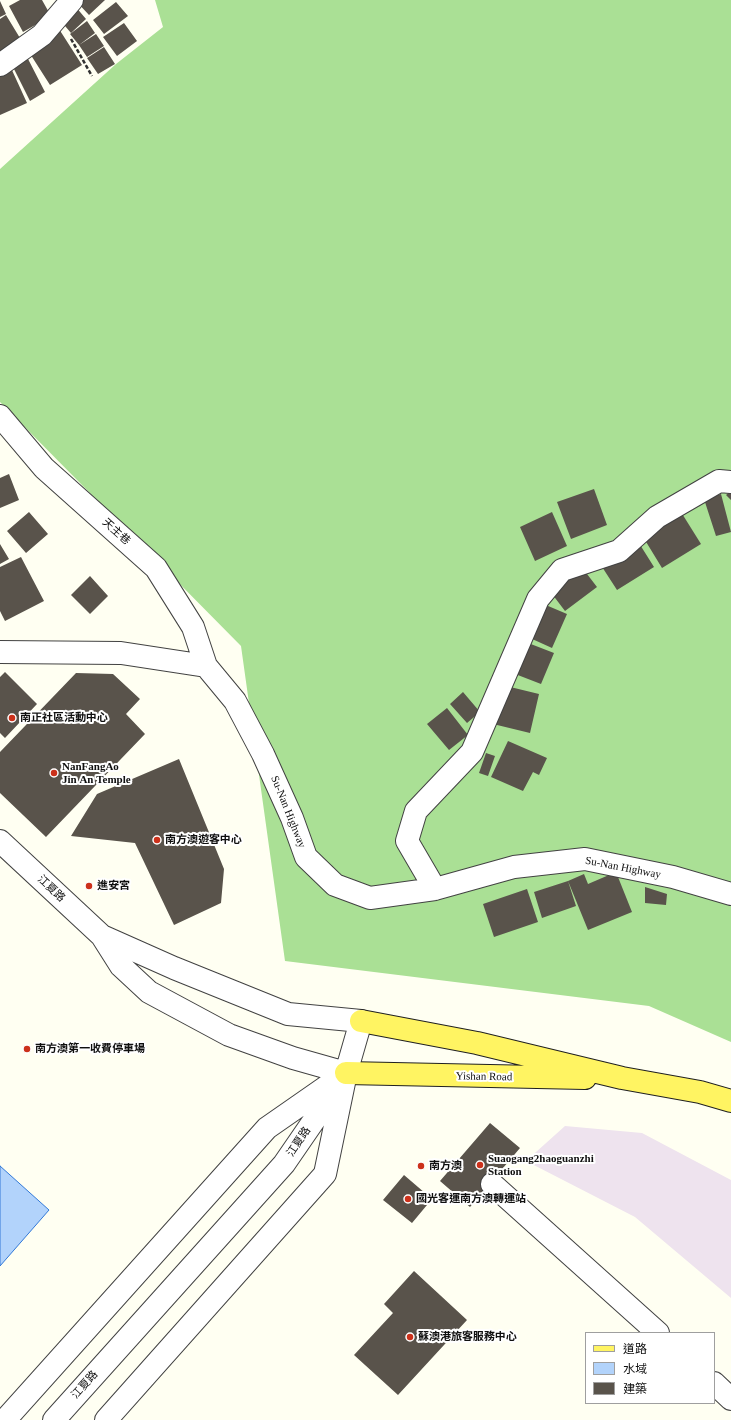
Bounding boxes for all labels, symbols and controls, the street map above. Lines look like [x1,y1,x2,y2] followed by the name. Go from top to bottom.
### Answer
[99,516,133,548] street label: 天主巷
[20,711,108,725] place label: 南正社區活動中心
[7,713,17,723] marker: 南正社區活動中心
[62,760,131,786] place label: NanFangAo Jin An Temple
[49,768,59,778] marker: NanFangAo Jin An Temple
[268,774,308,850] street label: Su-Nan Highway
[165,833,242,847] place label: 南方澳遊客中心
[152,835,162,845] marker: 南方澳遊客中心
[584,854,662,882] street label: Su-Nan Highway
[34,873,68,905] street label: 江夏路
[97,879,130,893] place label: 進安宮
[84,881,94,891] marker: 進安宮
[35,1042,145,1056] place label: 南方澳第一收費停車場
[22,1044,32,1054] marker: 南方澳第一收費停車場
[456,1070,512,1084] street label: Yishan Road
[284,1125,314,1159] street label: 江夏路
[488,1152,594,1178] place label: Suaogang2haoguanzhi Station
[429,1159,462,1173] place label: 南方澳
[475,1160,485,1170] marker: Suaogang2haoguanzhi Station
[416,1161,426,1171] marker: 南方澳
[416,1192,526,1206] place label: 國光客運南方澳轉運站
[403,1194,413,1204] marker: 國光客運南方澳轉運站
[418,1330,517,1344] place label: 蘇澳港旅客服務中心
[405,1332,415,1342] marker: 蘇澳港旅客服務中心
[585,1332,715,1404] legend
[623,1342,647,1356] text: 道路
[623,1362,647,1376] text: 水域
[69,1368,101,1402] street label: 江夏路
[623,1382,647,1396] text: 建築

